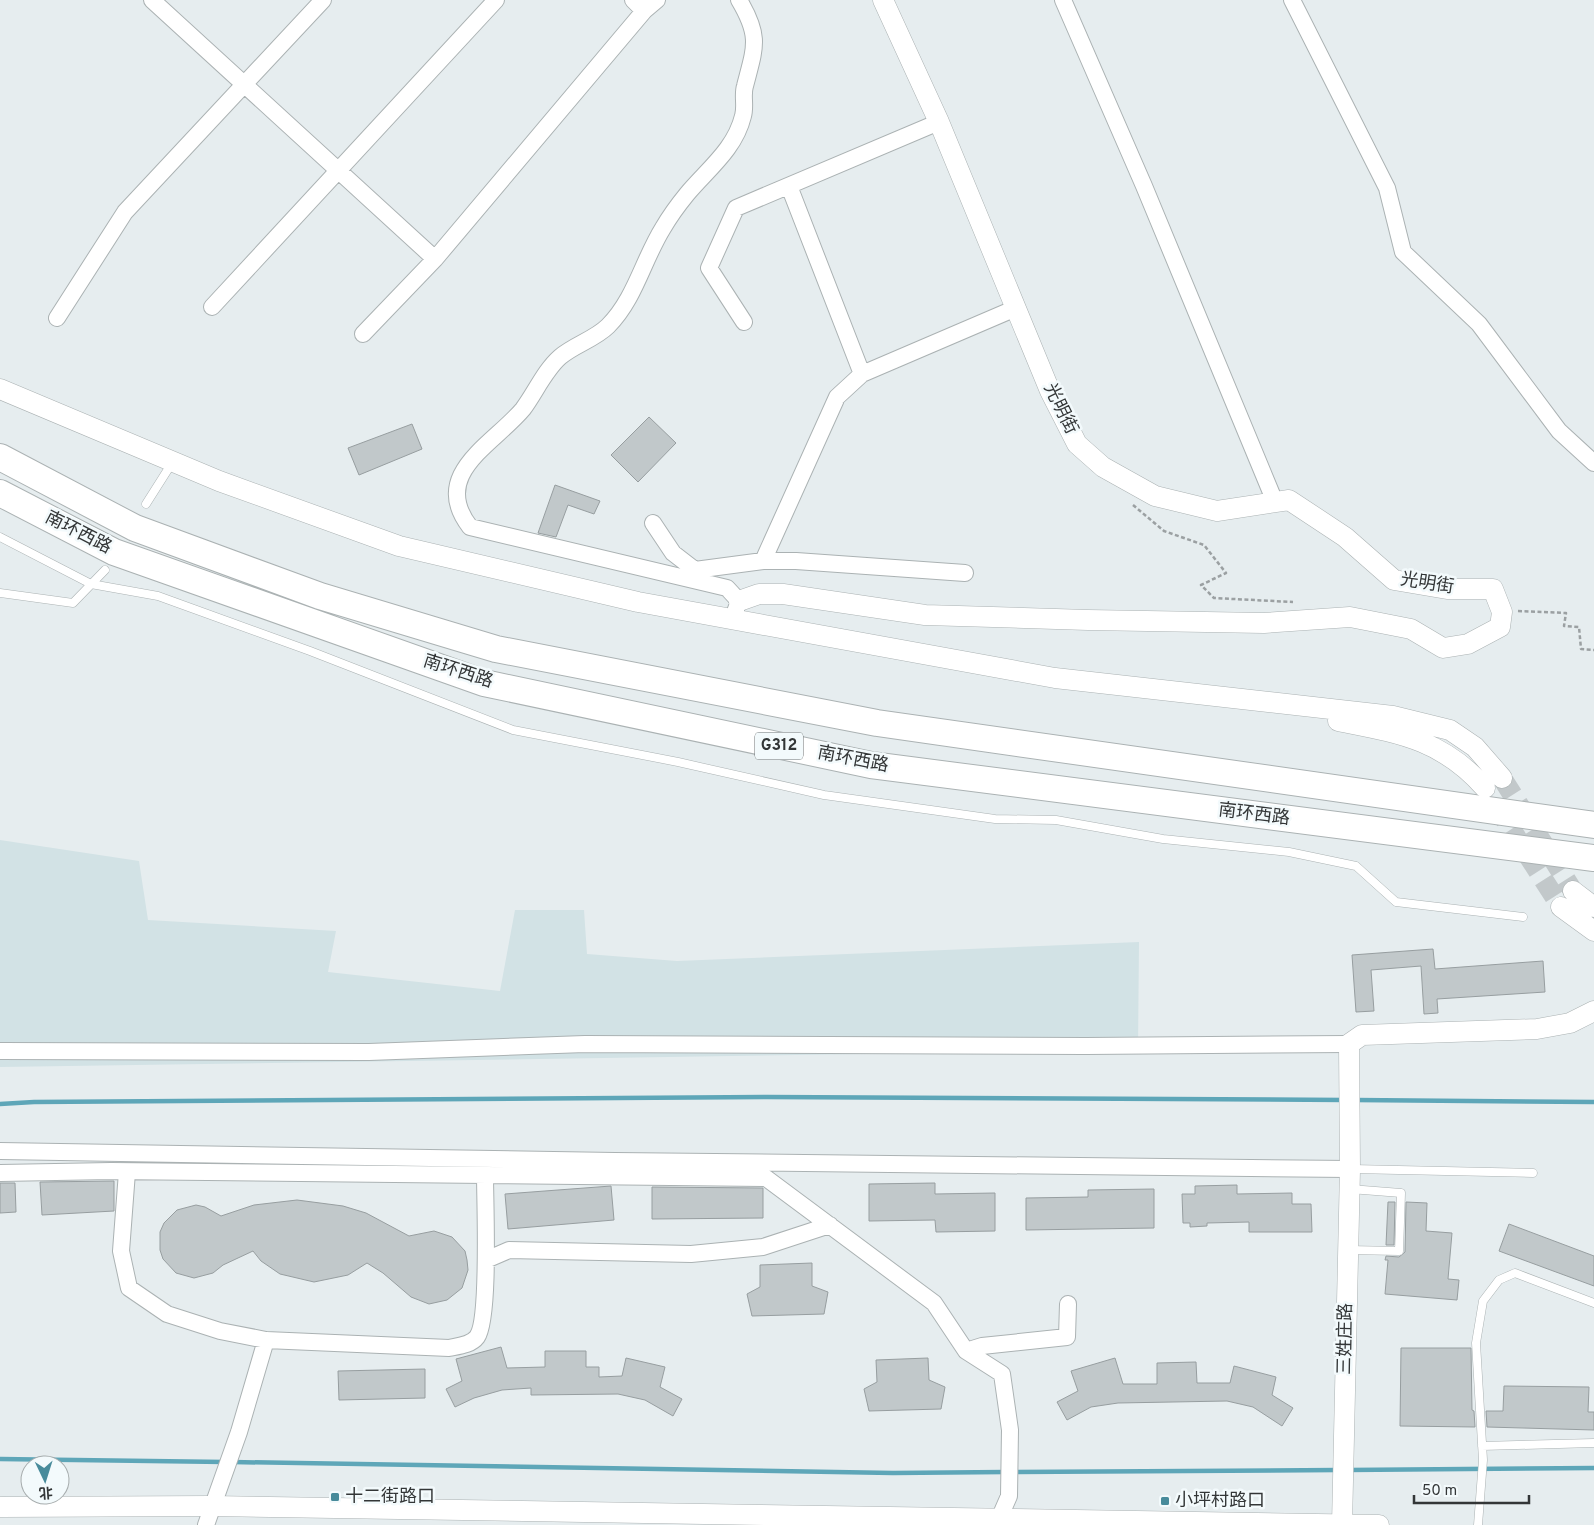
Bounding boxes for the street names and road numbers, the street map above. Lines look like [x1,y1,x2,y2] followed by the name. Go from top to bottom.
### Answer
[1038,380,1082,438] street label: 光明街
[41,506,115,560] street label: 南环西路
[1399,568,1455,600] street label: 光明街
[420,650,496,694] street label: 南环西路
[755,732,803,759] road number: G312
[815,742,891,778] street label: 南环西路
[1217,799,1291,831] street label: 南环西路
[1334,1303,1358,1375] street label: 三姓庄路

